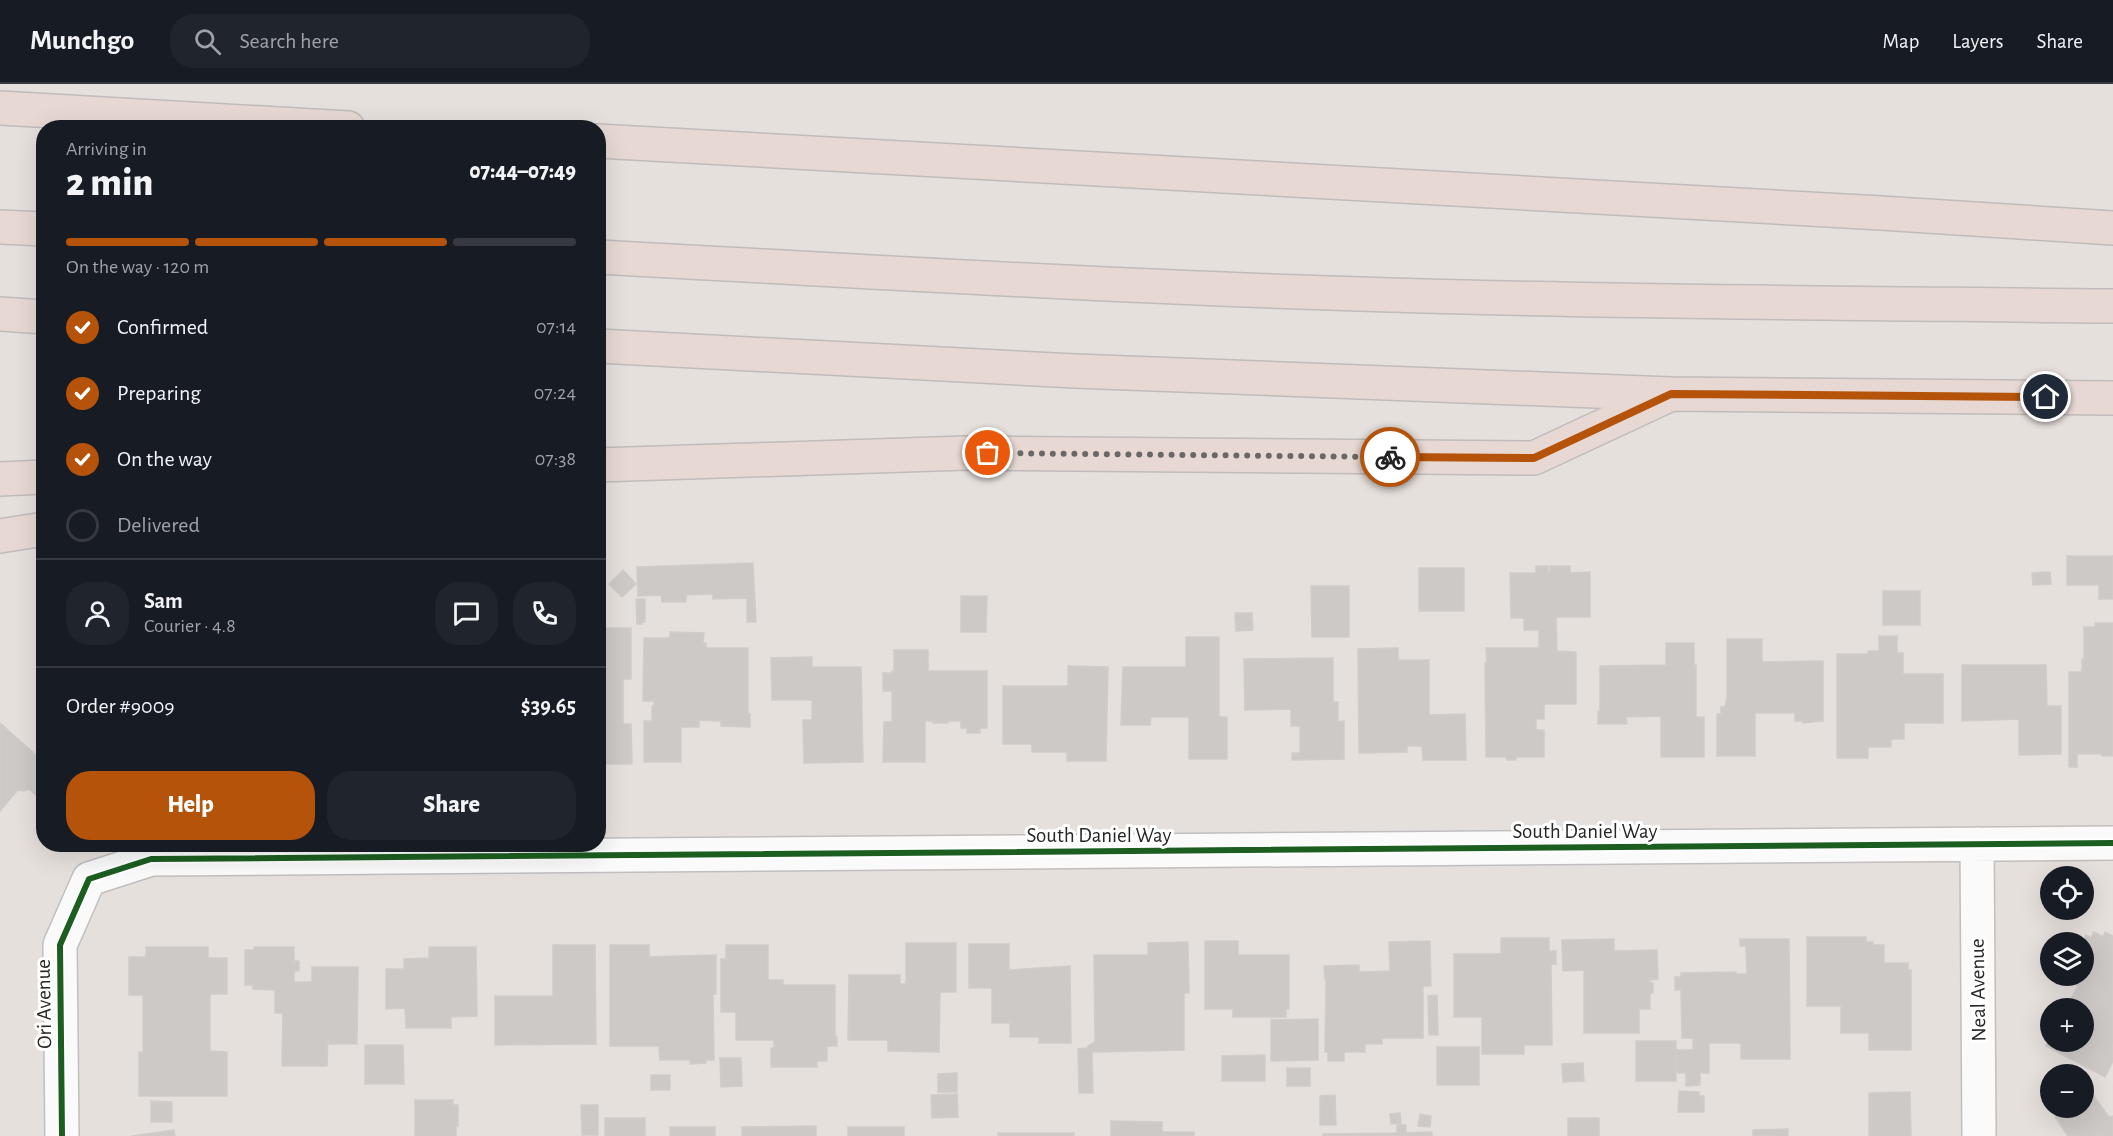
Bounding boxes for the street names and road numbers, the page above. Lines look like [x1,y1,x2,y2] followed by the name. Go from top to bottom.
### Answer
[1513,821,1657,842] street label: South Daniel Way
[1027,825,1171,846] street label: South Daniel Way
[1967,938,1989,1042] street label: Neal Avenue
[33,959,55,1049] street label: Ori Avenue

